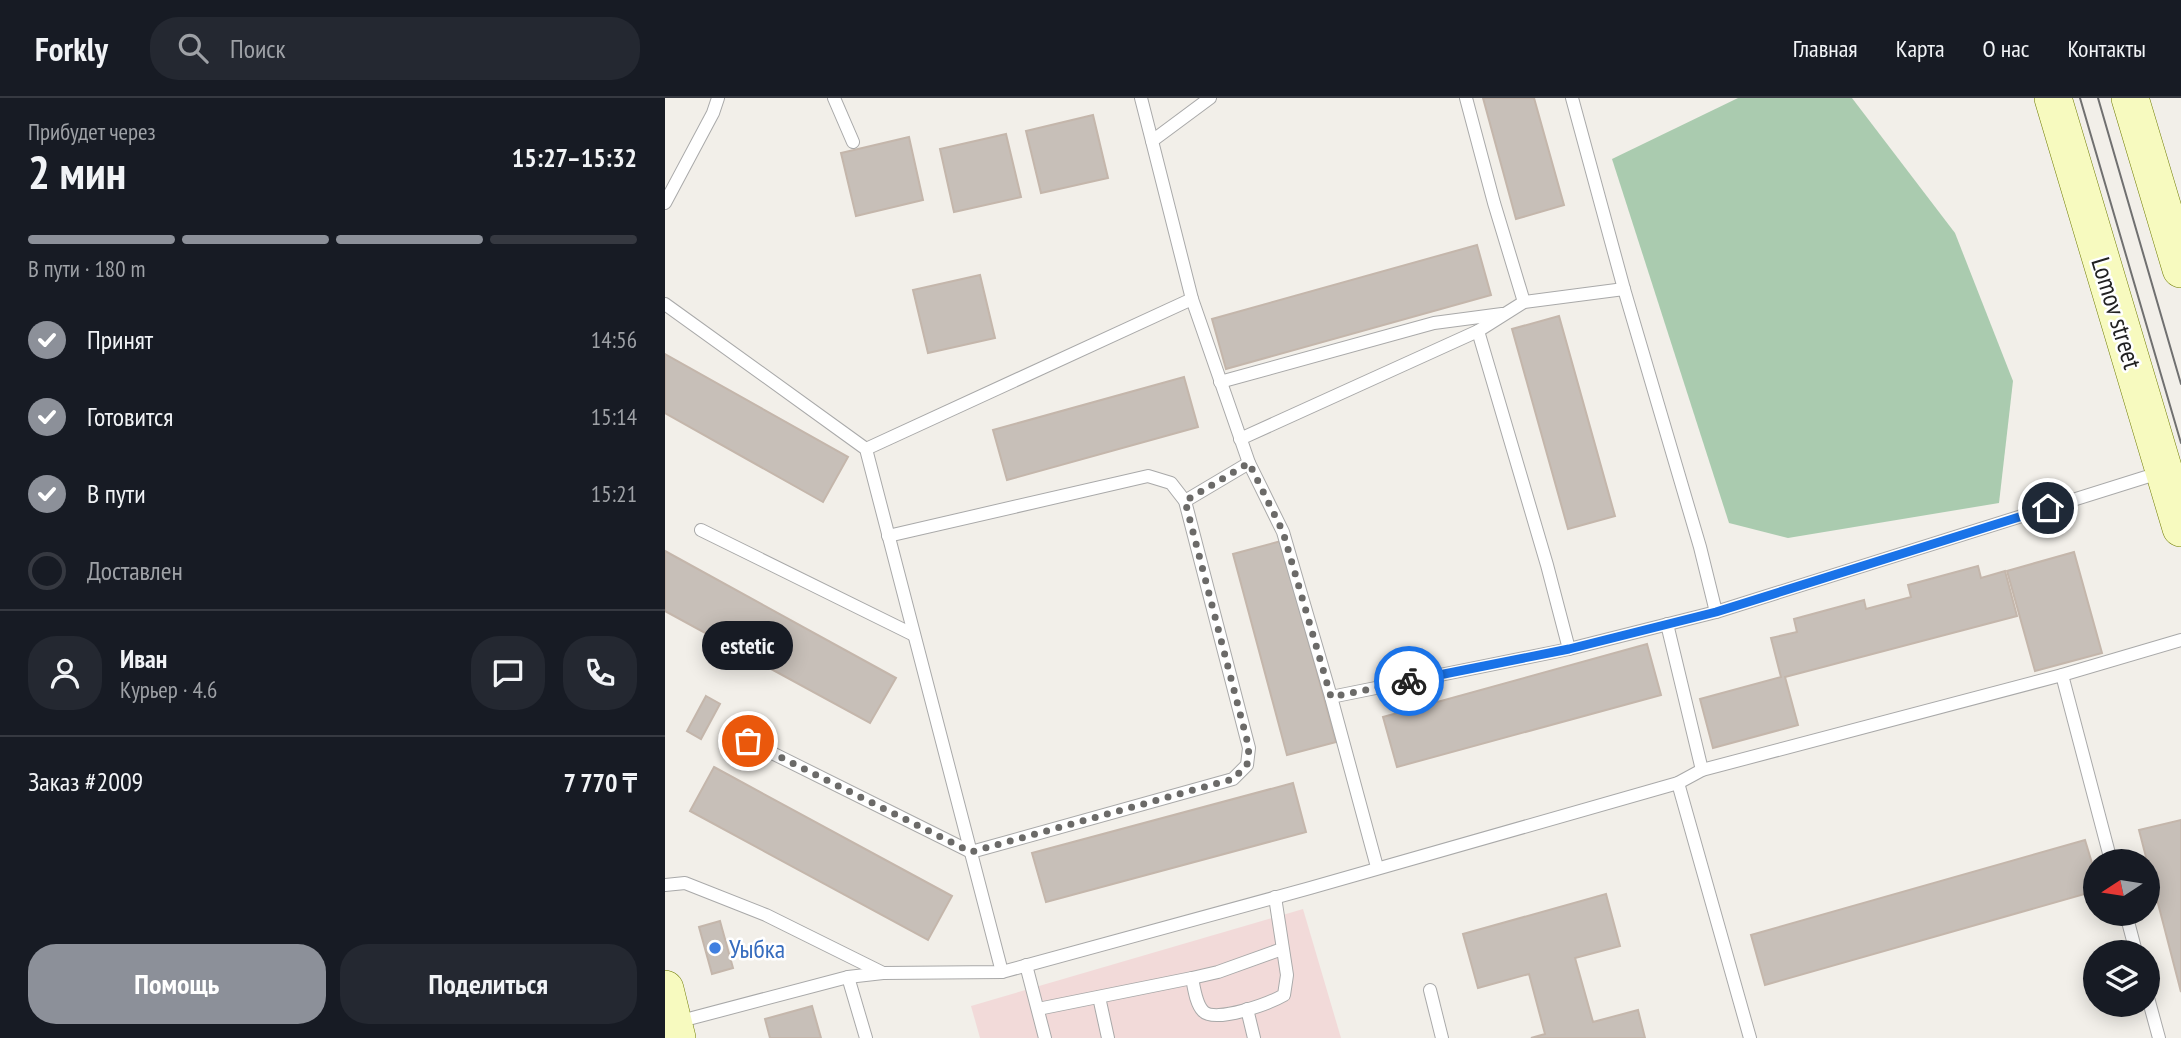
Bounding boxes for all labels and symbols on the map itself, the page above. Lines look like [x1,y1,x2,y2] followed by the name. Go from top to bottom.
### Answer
[2084,253,2150,373] street label: Lomov street
[2018,478,2078,538] pin
[703,622,793,671] callout: estetic
[1374,646,1444,716] courier
[718,711,778,771] pin
[2083,849,2159,926] north arrow
[729,932,785,965] place label: Уыбка
[707,940,723,956] marker: Уыбка

